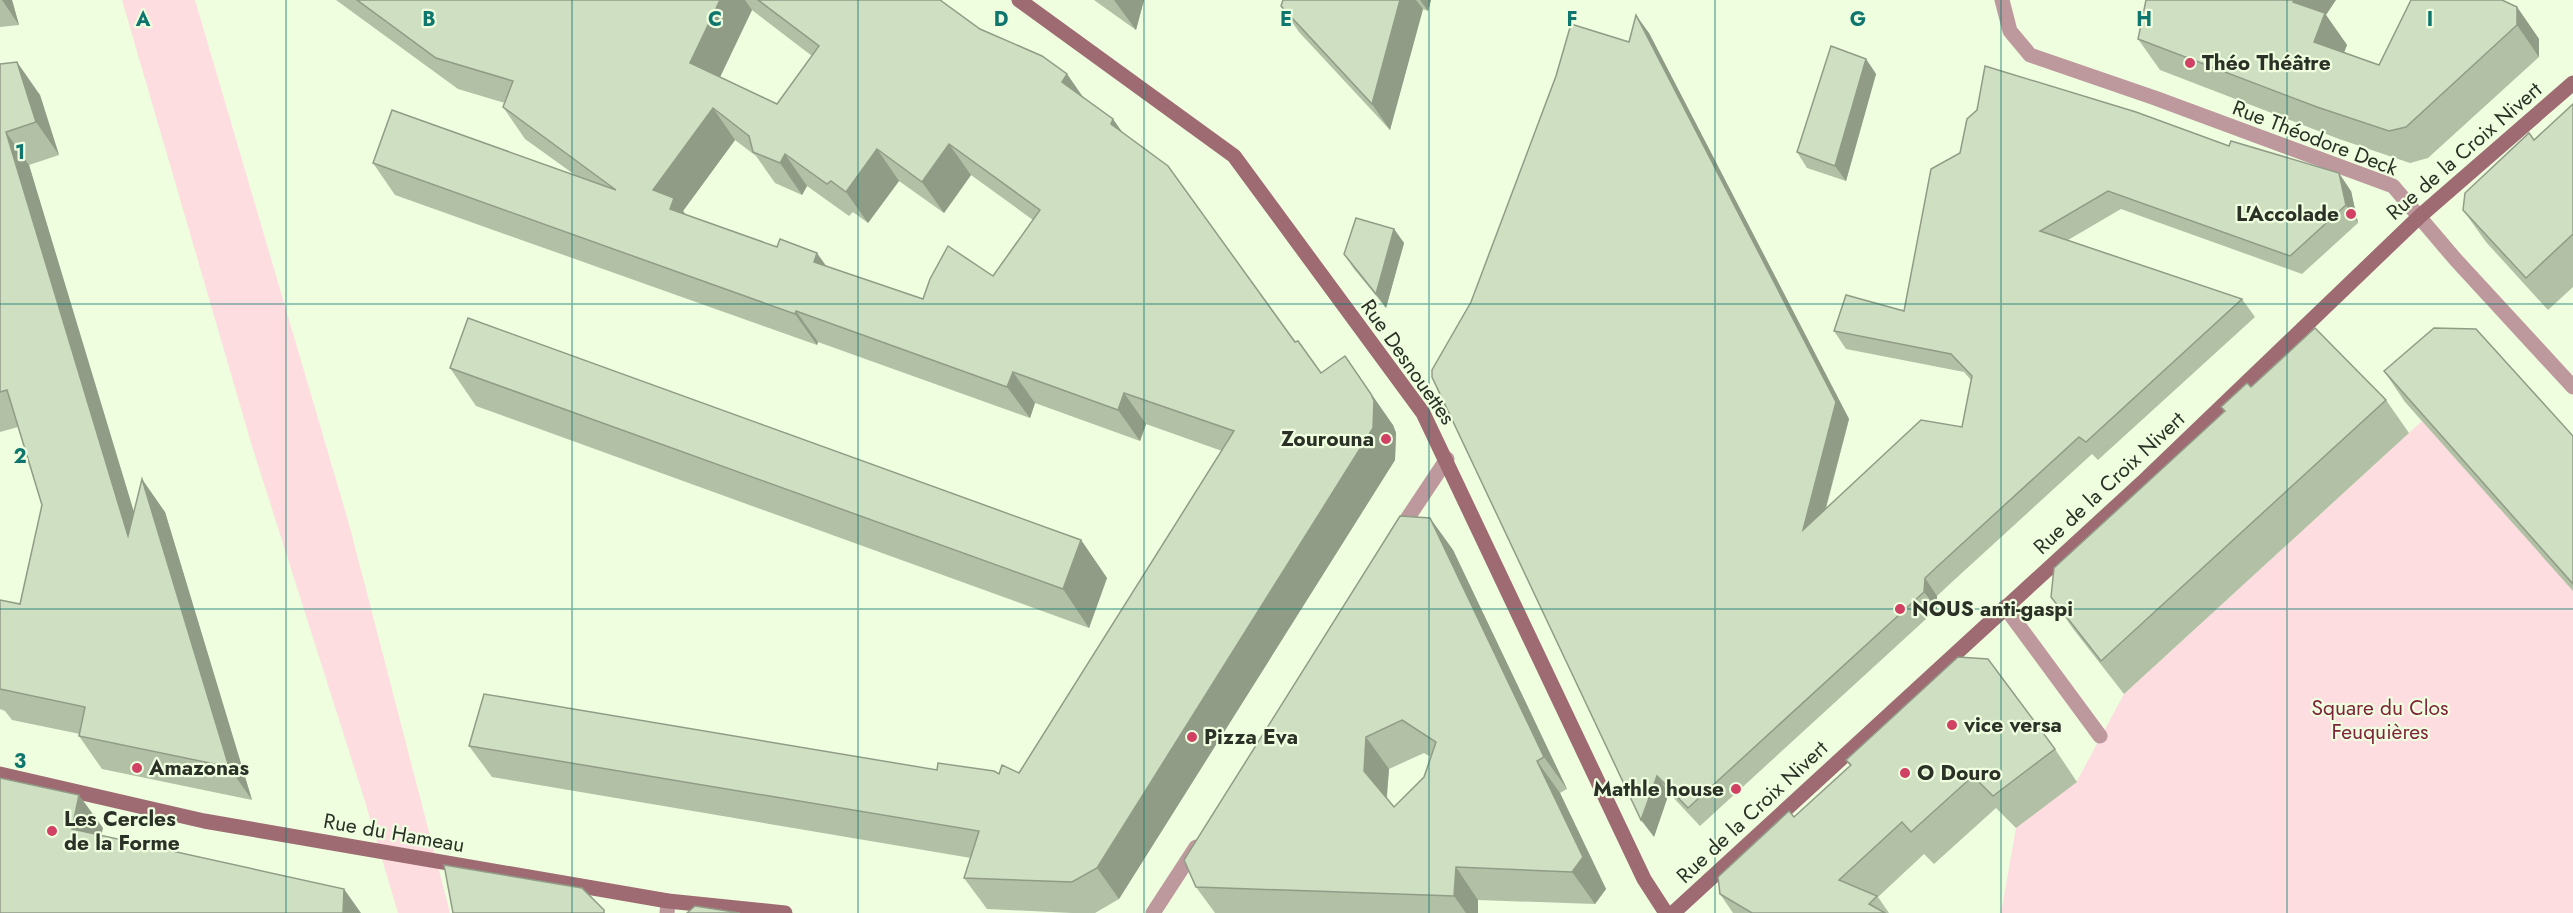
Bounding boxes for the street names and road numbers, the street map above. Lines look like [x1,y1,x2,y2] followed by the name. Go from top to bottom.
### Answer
[2380,75,2548,227] street label: Rue de la Croix Nivert
[2228,93,2403,184] street label: Rue Théodore Deck
[1354,293,1462,431] street label: Rue Desnouettes
[2027,405,2191,561] street label: Rue de la Croix Nivert
[1670,734,1834,890] street label: Rue de la Croix Nivert
[321,806,467,860] street label: Rue du Hameau

